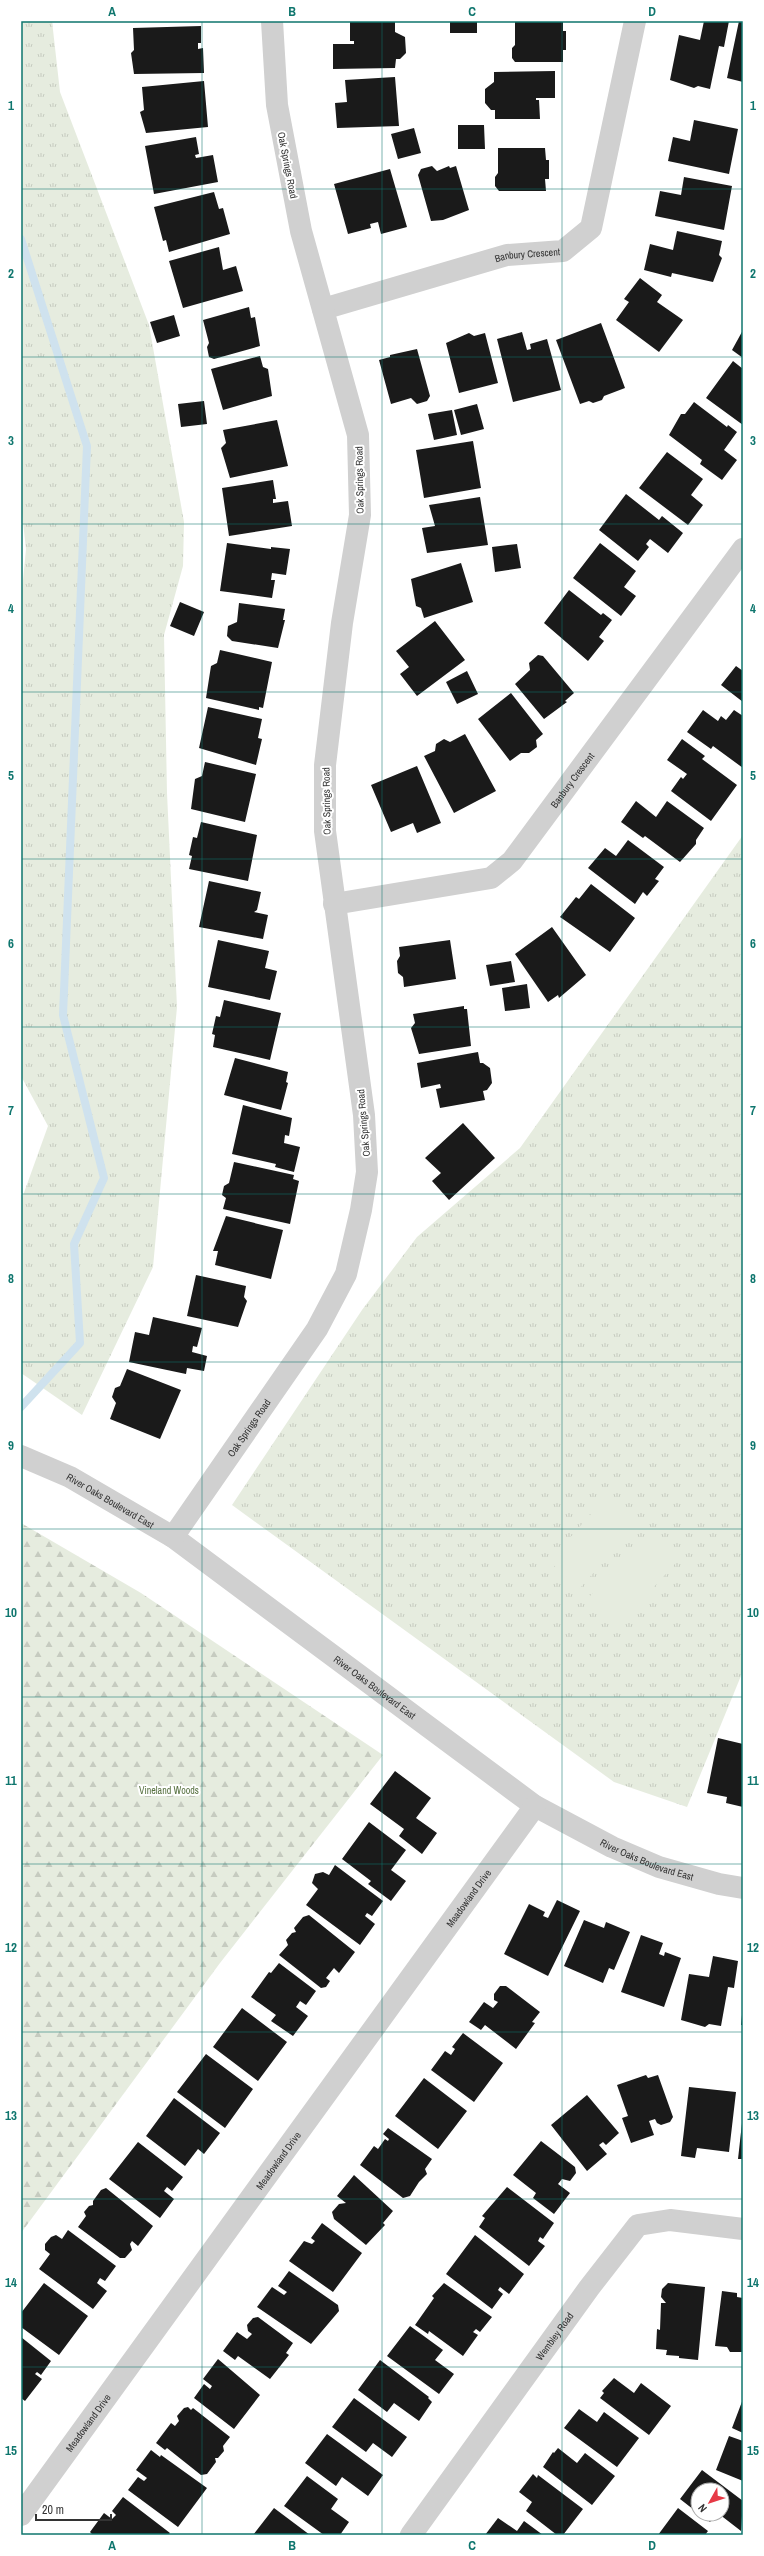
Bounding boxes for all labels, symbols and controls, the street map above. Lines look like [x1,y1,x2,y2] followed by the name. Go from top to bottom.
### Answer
[108,3,116,20] text: A
[288,3,296,20] text: B
[468,3,476,20] text: C
[648,3,656,20] text: D
[8,97,14,114] text: 1
[750,97,756,114] text: 1
[275,131,300,199] street label: Oak Springs Road
[493,245,561,265] street label: Banbury Crescent
[8,265,14,282] text: 2
[750,265,756,282] text: 2
[8,432,14,449] text: 3
[750,432,756,449] text: 3
[352,446,367,514] street label: Oak Springs Road
[8,600,14,617] text: 4
[750,600,756,617] text: 4
[548,749,598,811] street label: Banbury Crescent
[8,767,14,784] text: 5
[319,767,334,835] street label: Oak Springs Road
[750,767,756,784] text: 5
[8,935,14,952] text: 6
[750,935,756,952] text: 6
[354,1089,373,1157] street label: Oak Springs Road
[8,1102,14,1119] text: 7
[750,1102,756,1119] text: 7
[8,1270,14,1287] text: 8
[750,1270,756,1287] text: 8
[225,1396,274,1459] street label: Oak Springs Road
[8,1437,14,1454] text: 9
[750,1437,756,1454] text: 9
[64,1470,157,1532] street label: River Oaks Boulevard East
[5,1604,17,1621] text: 10
[747,1604,759,1621] text: 10
[331,1653,419,1723] street label: River Oaks Boulevard East
[5,1772,17,1789] text: 11
[747,1772,759,1789] text: 11
[139,1784,199,1797] park label: Vineland Woods
[598,1836,696,1884] street label: River Oaks Boulevard East
[443,1866,494,1930] street label: Meadowland Drive
[5,1939,17,1956] text: 12
[747,1939,759,1956] text: 12
[5,2107,17,2124] text: 13
[747,2107,759,2124] text: 13
[253,2129,304,2192] street label: Meadowland Drive
[5,2274,17,2291] text: 14
[747,2274,759,2291] text: 14
[533,2310,576,2363] street label: Wembley Road
[63,2391,114,2455] street label: Meadowland Drive
[5,2442,17,2459] text: 15
[747,2442,759,2459] text: 15
[690,2482,730,2522] north arrow
[36,2496,111,2522] scale bar
[695,2501,710,2515] text: N
[42,2502,64,2518] text: 20 m
[108,2537,116,2554] text: A
[288,2537,296,2554] text: B
[468,2537,476,2554] text: C
[648,2537,656,2554] text: D

